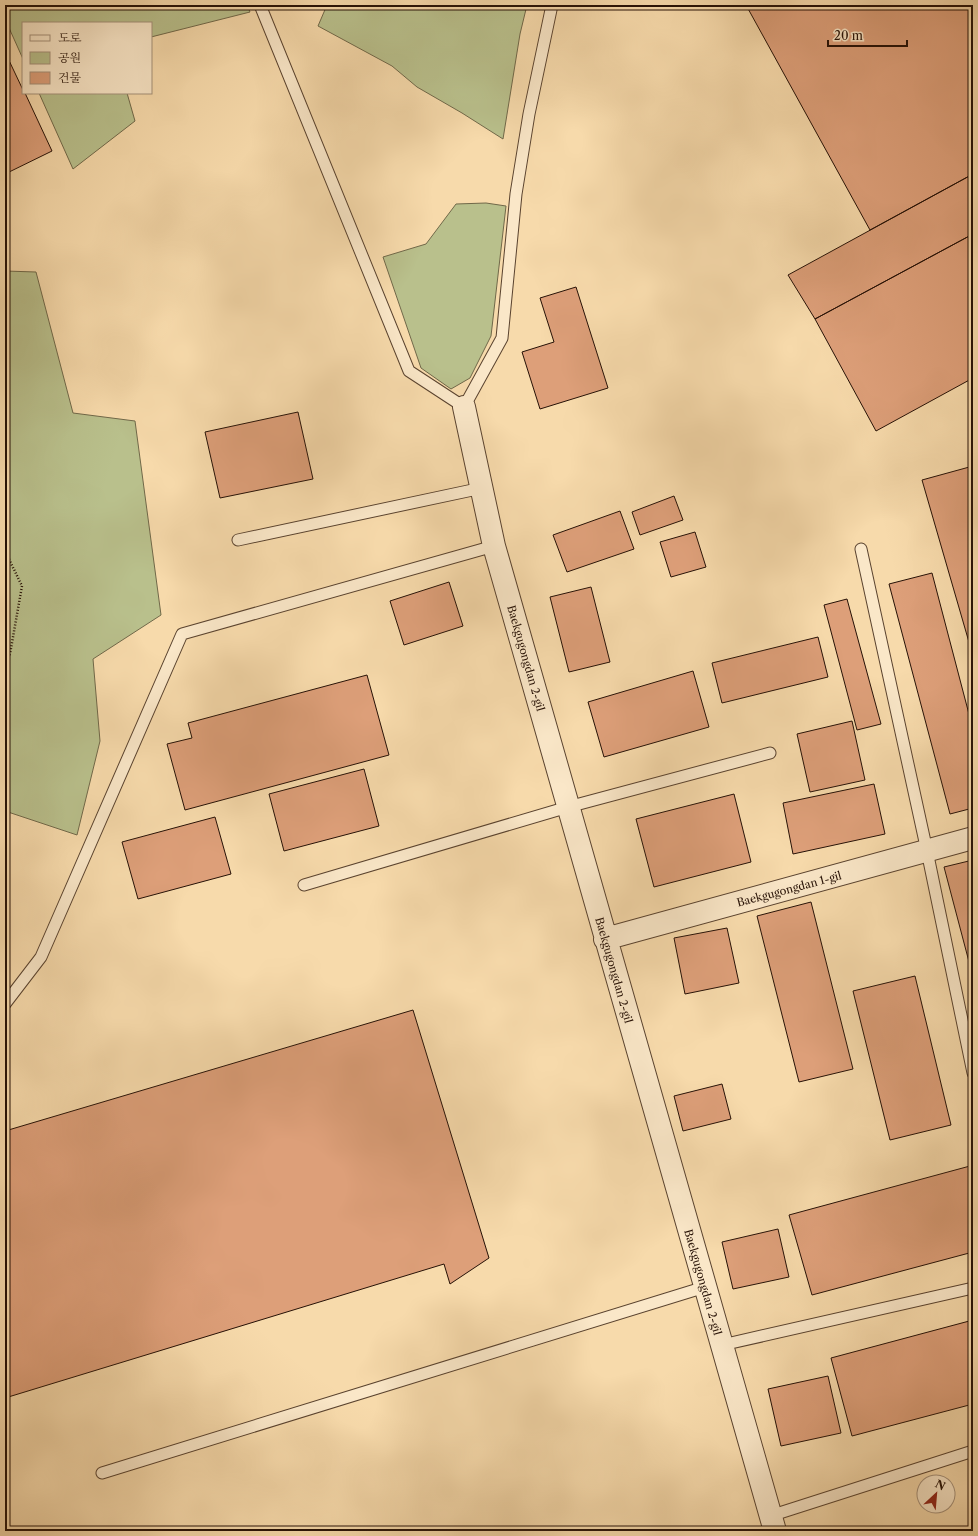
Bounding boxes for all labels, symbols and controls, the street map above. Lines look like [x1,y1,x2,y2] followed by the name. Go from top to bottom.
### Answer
[22,22,152,94] legend
[828,22,907,48] scale bar
[834,28,863,43] text: 20 m
[58,30,82,45] text: 도로
[58,50,81,65] text: 공원
[58,70,82,85] text: 건물
[504,603,548,713] street label: Baekgugongdan 2-gil
[735,868,844,910] street label: Baekgugongdan 1-gil
[592,915,636,1025] street label: Baekgugongdan 2-gil
[681,1227,725,1337] street label: Baekgugongdan 2-gil
[916,1474,956,1514] north arrow
[933,1477,948,1494] text: N

